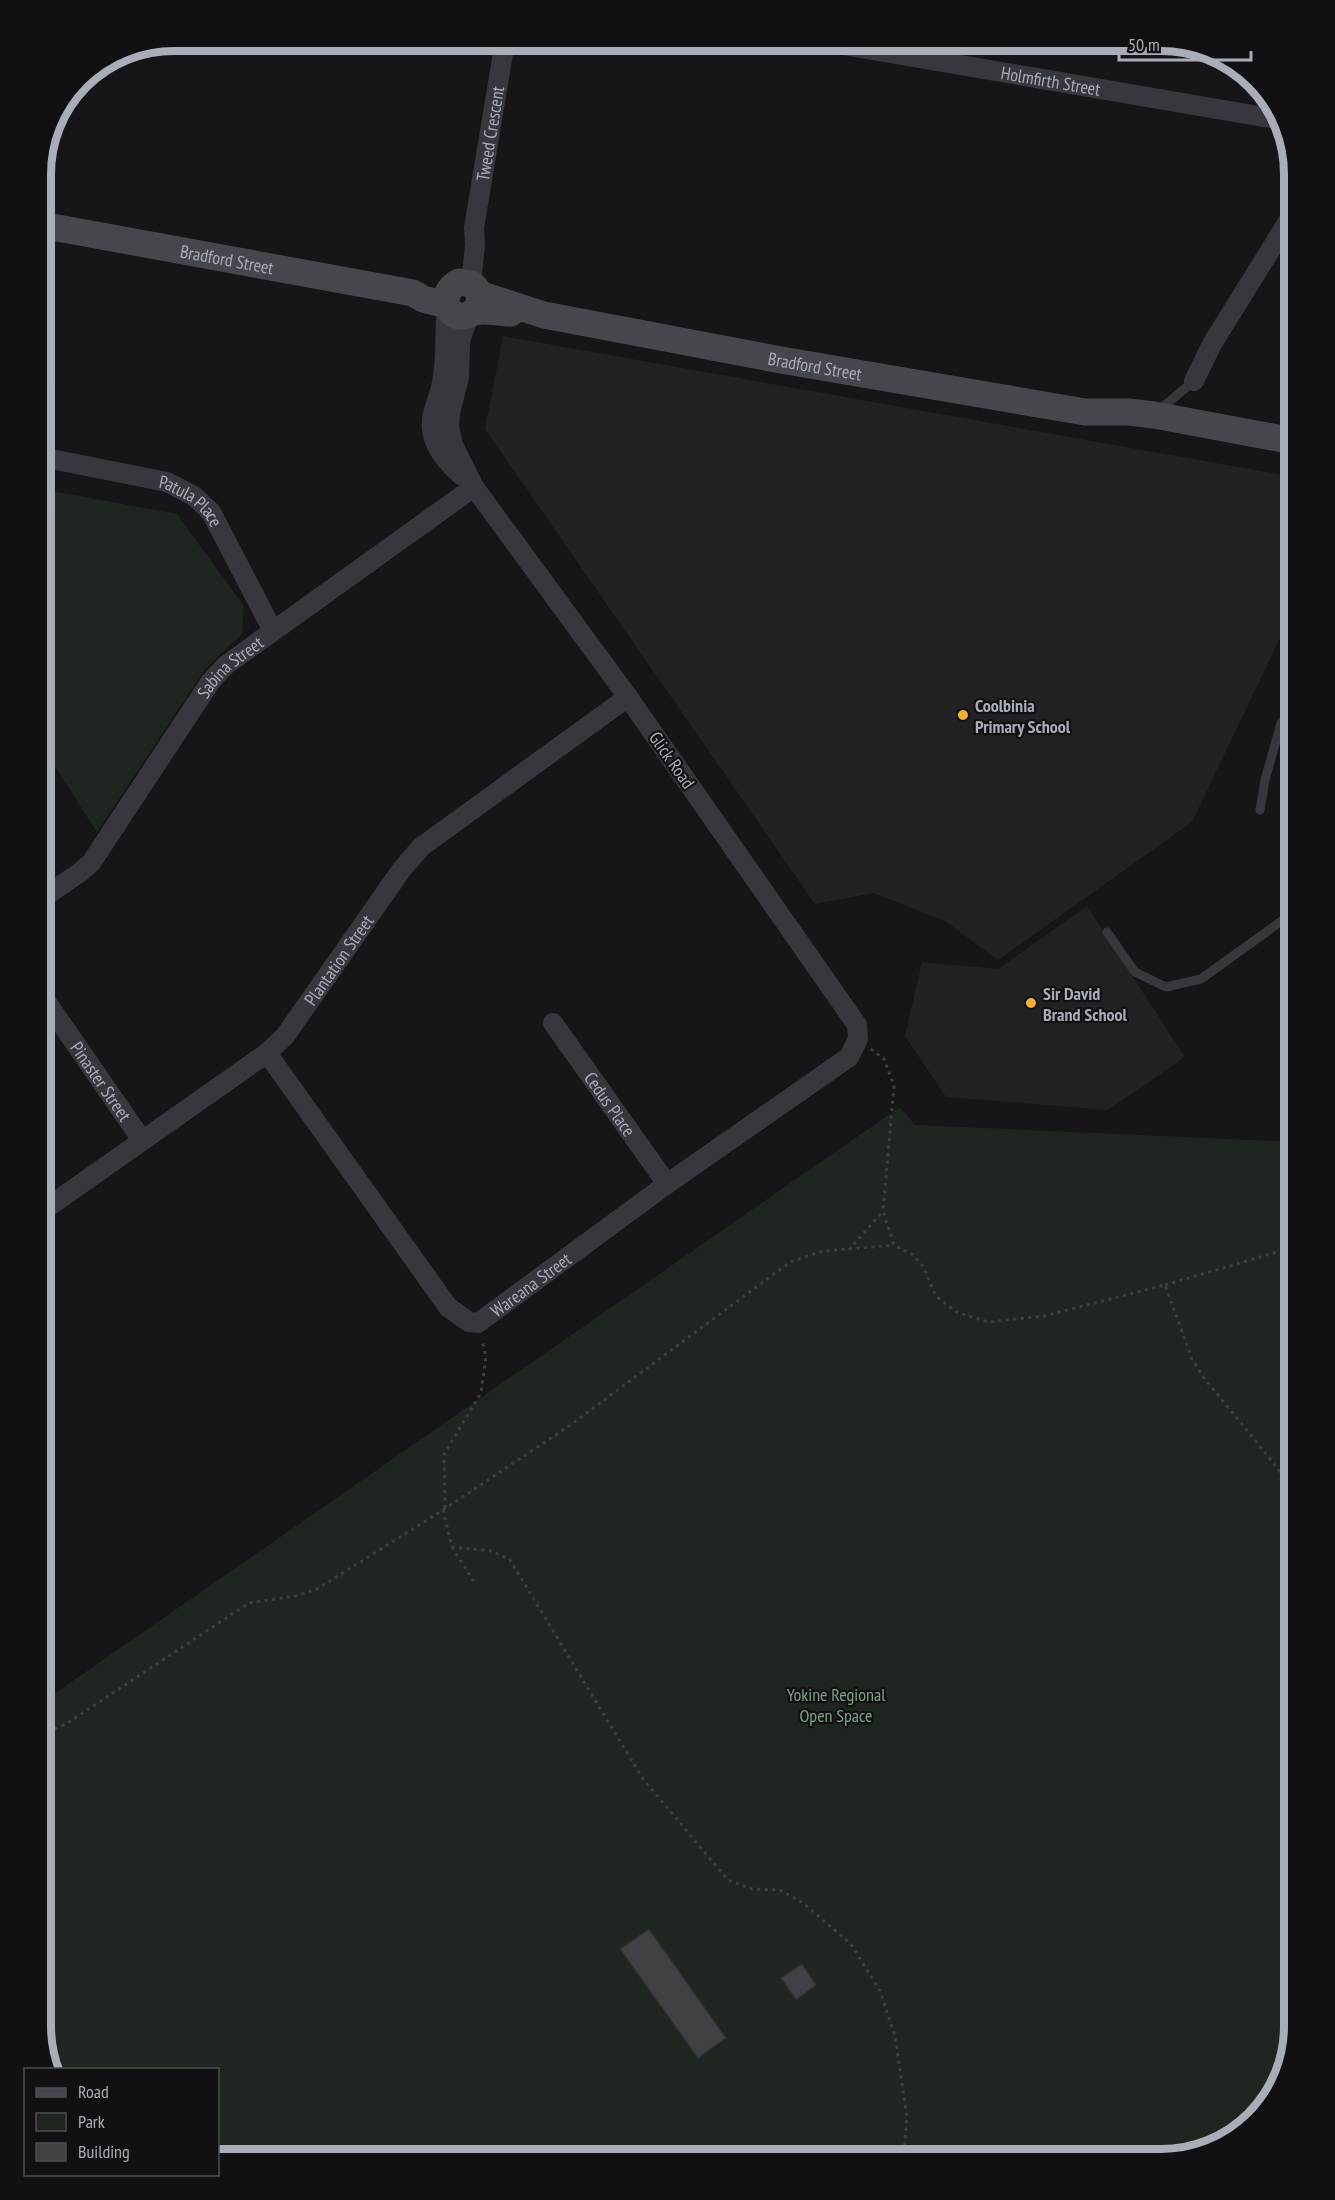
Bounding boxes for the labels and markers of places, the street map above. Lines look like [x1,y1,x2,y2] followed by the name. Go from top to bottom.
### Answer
[975,694,1071,738] place label: Coolbinia Primary School
[956,708,970,722] marker: Coolbinia Primary School
[1043,982,1128,1026] place label: Sir David Brand School
[1024,996,1038,1010] marker: Sir David Brand School

